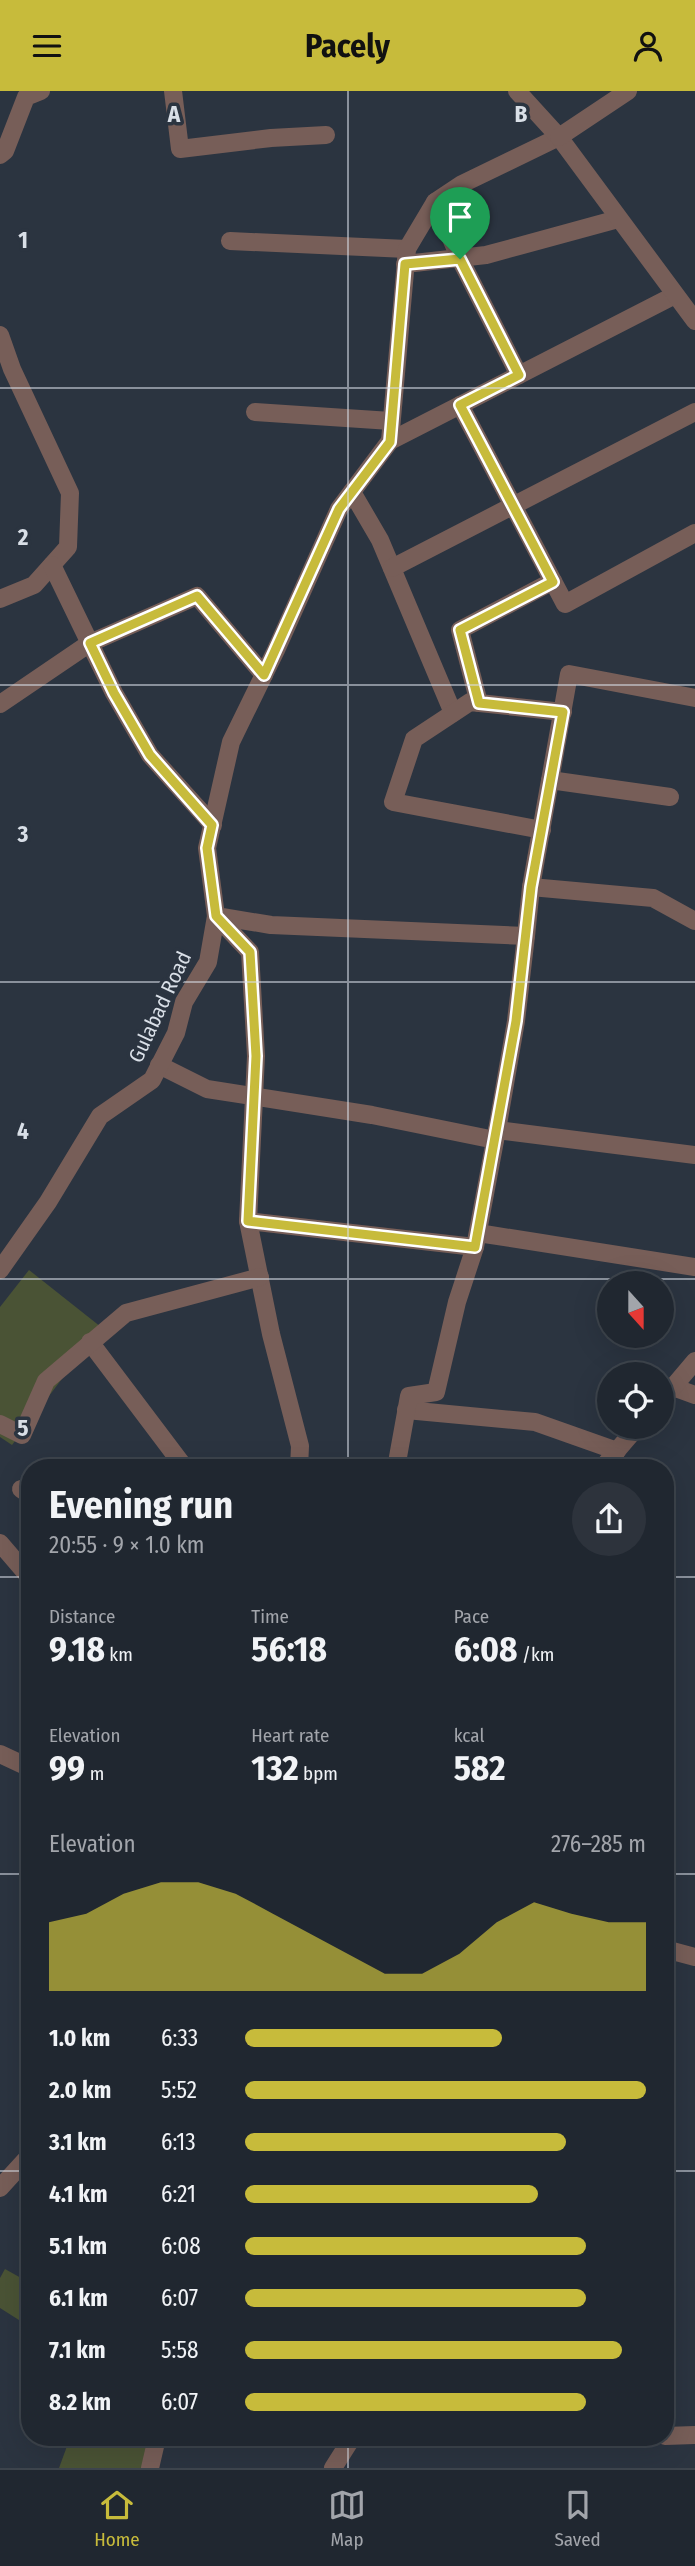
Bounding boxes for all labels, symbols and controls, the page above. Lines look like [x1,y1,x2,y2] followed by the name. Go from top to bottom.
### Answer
[28,27,66,65] icon: menu
[305,27,390,65] text: Pacely
[629,27,667,65] icon: person
[167,100,181,128] text: A
[515,100,528,128] text: B
[430,187,490,259] pin
[441,198,479,236] icon: arrive
[18,226,28,254] text: 1
[17,523,29,551] text: 2
[17,820,29,848] text: 3
[123,947,197,1067] street label: Gulabad Road
[17,1117,29,1145] text: 4
[597,1271,674,1347] north arrow
[597,1271,674,1439] map controls
[597,1362,674,1439] button: locate
[17,1414,29,1442] text: 5
[49,1482,233,1528] text: Evening run
[572,1482,646,1556] button: share
[49,1531,205,1559] text: 20:55 · 9 × 1.0 km
[49,1605,116,1628] text: Distance
[251,1605,289,1628] text: Time
[454,1605,489,1628] text: Pace
[49,1628,105,1670] text: 9.18
[251,1628,327,1670] text: 56:18
[454,1628,518,1670] text: 6:08
[105,1643,133,1666] text: km
[518,1643,554,1666] text: /km
[49,1724,121,1747] text: Elevation
[251,1724,329,1747] text: Heart rate
[454,1724,484,1747] text: kcal
[49,1747,85,1789] text: 99
[251,1747,299,1789] text: 132
[454,1747,505,1789] text: 582
[85,1762,104,1785] text: m
[299,1762,338,1785] text: bpm
[49,1830,136,1858] text: Elevation
[551,1830,646,1858] text: 276–285 m
[49,2024,110,2052] text: 1.0 km
[161,2024,198,2052] text: 6:33
[49,2076,111,2104] text: 2.0 km
[161,2076,197,2104] text: 5:52
[49,2128,107,2156] text: 3.1 km
[161,2128,196,2156] text: 6:13
[49,2180,108,2208] text: 4.1 km
[161,2180,196,2208] text: 6:21
[49,2232,107,2260] text: 5.1 km
[161,2232,201,2260] text: 6:08
[49,2284,108,2312] text: 6.1 km
[161,2284,198,2312] text: 6:07
[49,2336,106,2364] text: 7.1 km
[161,2336,199,2364] text: 5:58
[49,2388,111,2416] text: 8.2 km
[161,2388,198,2416] text: 6:07
[94,2486,140,2551] tab: Home
[328,2486,366,2551] tab: Map
[554,2486,601,2551] tab: Saved

